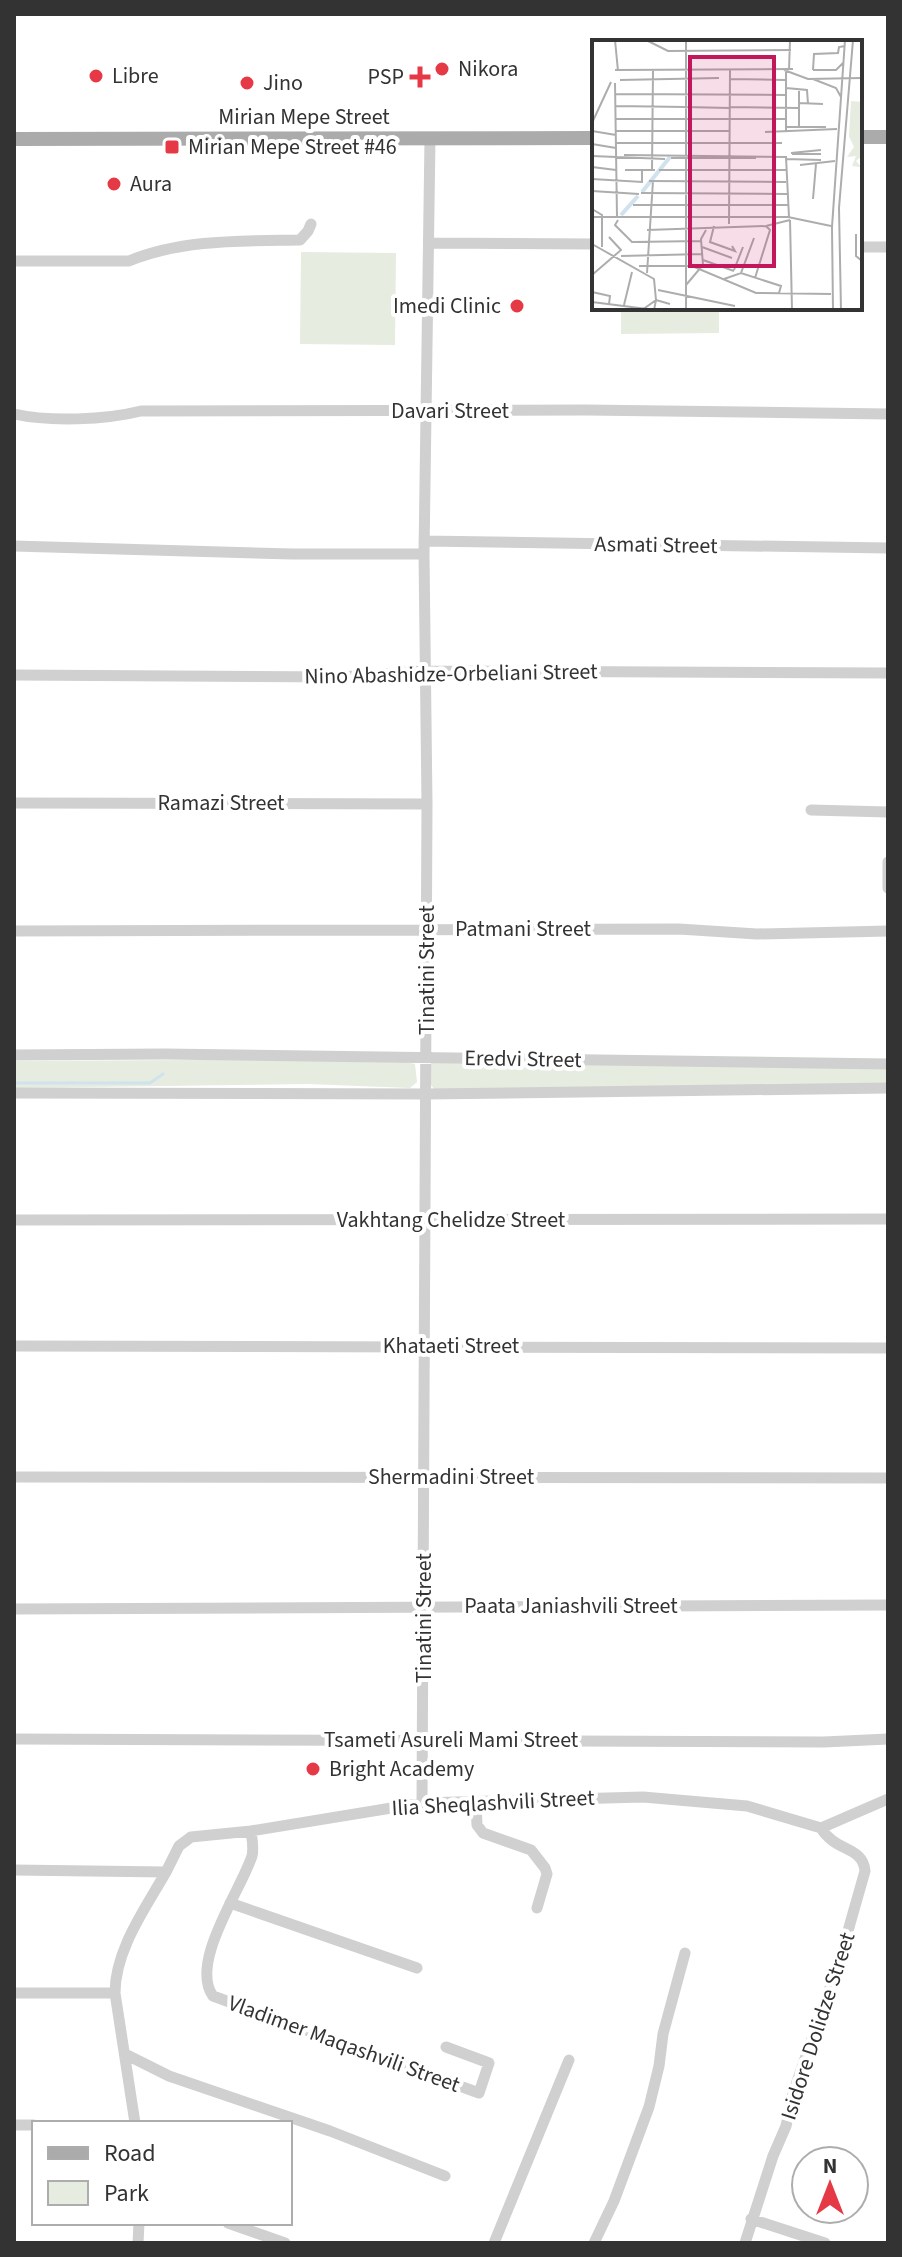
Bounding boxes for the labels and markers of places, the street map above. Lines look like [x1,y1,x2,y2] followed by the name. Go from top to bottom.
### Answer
[458,53,518,85] place label: Nikora
[112,60,159,92] place label: Libre
[433,60,451,78] marker: Nikora
[368,61,404,93] place label: PSP
[87,67,105,85] marker: Libre
[263,67,303,99] place label: Jino
[411,68,429,86] marker: PSP
[238,74,256,92] marker: Jino
[188,131,397,163] place label: Mirian Mepe Street #46
[163,138,181,156] marker: Mirian Mepe Street #46
[130,168,172,200] place label: Aura
[105,175,123,193] marker: Aura
[393,290,501,322] place label: Imedi Clinic
[508,297,526,315] marker: Imedi Clinic
[329,1753,475,1785] place label: Bright Academy
[304,1760,322,1778] marker: Bright Academy

